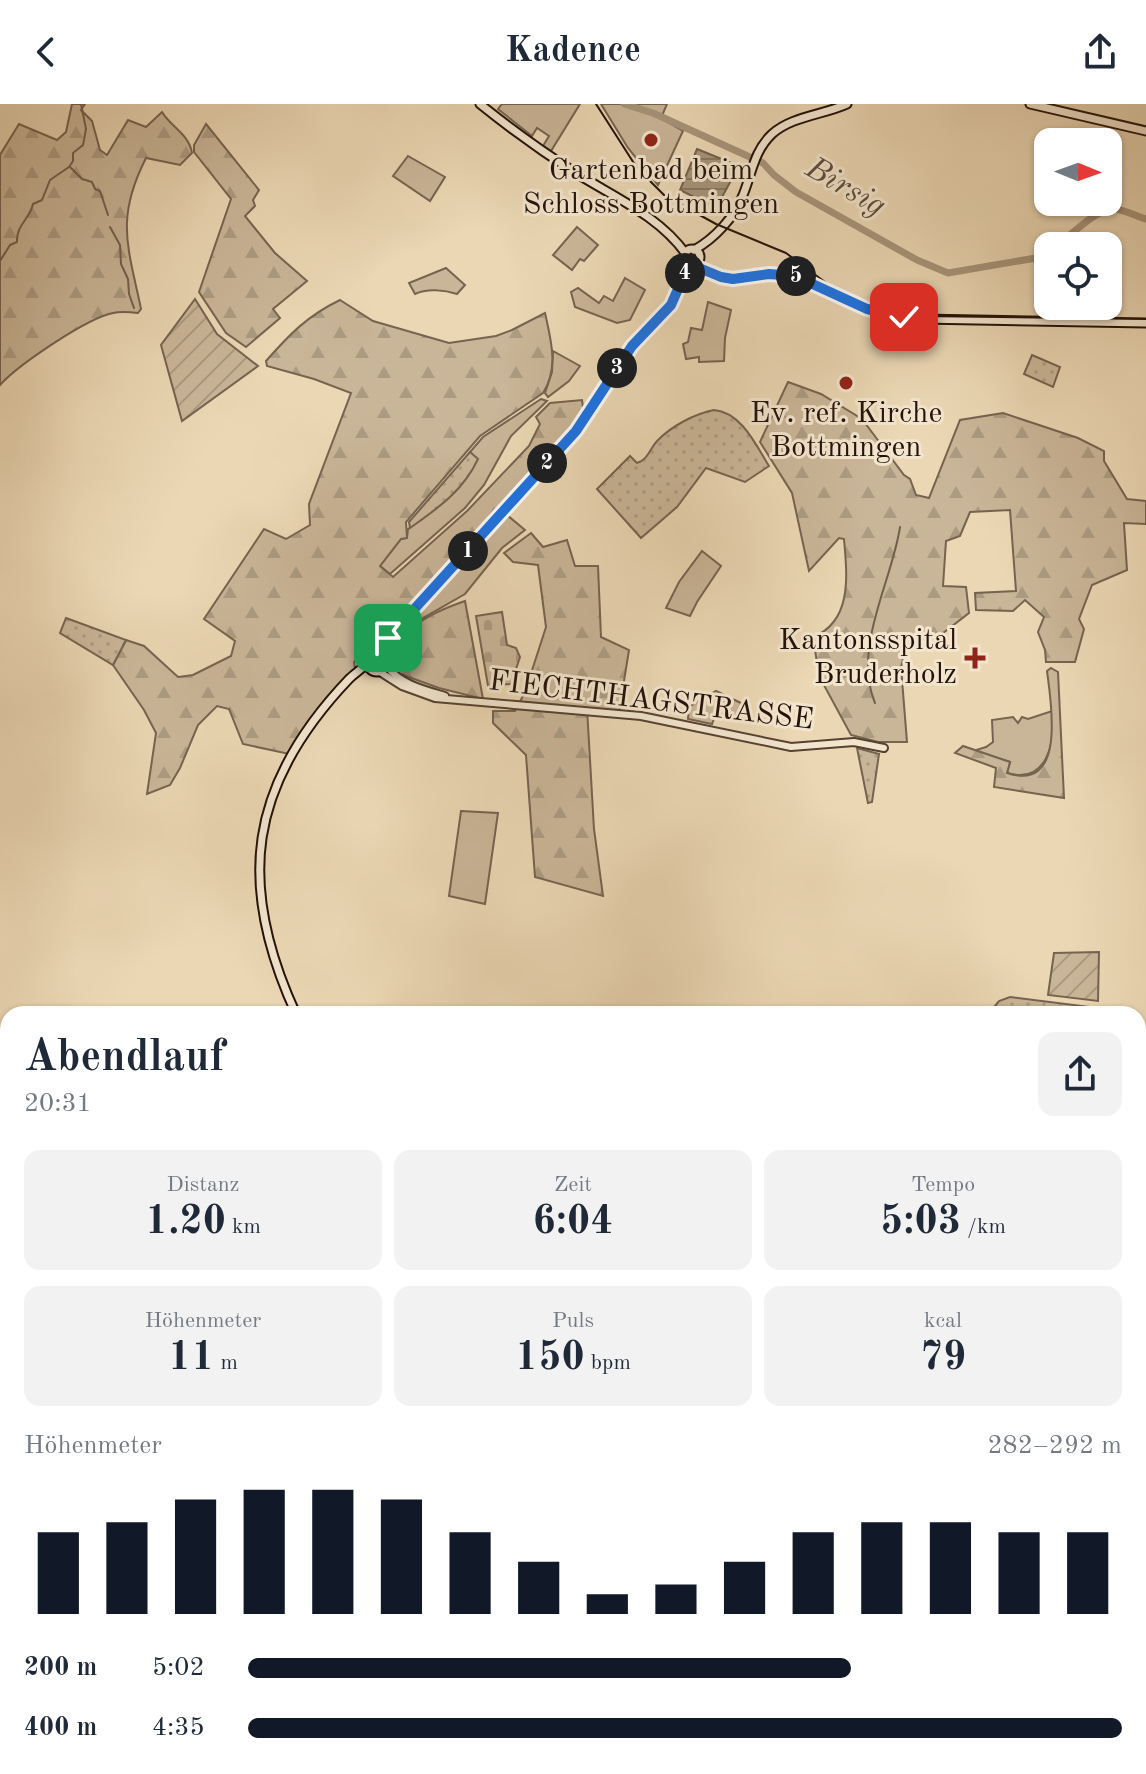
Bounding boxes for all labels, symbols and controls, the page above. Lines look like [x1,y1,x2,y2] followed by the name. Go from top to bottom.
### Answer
[24,30,68,74] icon: back
[1078,30,1122,74] icon: share
[505,34,641,70] text: Kadence
[1034,128,1122,216] north arrow
[1034,128,1122,320] map controls
[642,131,660,149] marker: Gartenbad beim Schloss Bottmingen
[799,152,890,223] water label: Birsig
[523,156,779,220] place label: Gartenbad beim Schloss Bottmingen
[1034,232,1122,320] button: locate
[665,253,705,293] pin: 4
[776,256,816,296] pin: 5
[679,262,691,284] text: 4
[790,265,802,287] text: 5
[870,283,938,351] pin
[882,295,926,339] icon: check
[597,348,637,388] pin: 3
[611,357,623,379] text: 3
[837,374,855,392] marker: Ev. ref. Kirche Bottmingen
[750,399,942,463] place label: Ev. ref. Kirche Bottmingen
[527,443,567,483] pin: 2
[541,452,553,474] text: 2
[448,531,488,571] pin: 1
[462,540,474,562] text: 1
[354,604,422,672] pin
[366,616,410,660] icon: arrive
[779,626,957,690] place label: Kantonsspital Bruderholz
[964,647,986,669] marker: Kantonsspital Bruderholz
[487,666,815,736] street label: FIECHTHAGSTRASSE
[1038,1032,1122,1116] button: share
[24,1036,225,1080] text: Abendlauf
[24,1091,92,1117] text: 20:31
[167,1174,239,1196] text: Distanz
[554,1174,592,1196] text: Zeit
[911,1174,975,1196] text: Tempo
[145,1203,226,1243] text: 1.20
[533,1203,613,1243] text: 6:04
[880,1203,961,1243] text: 5:03
[226,1216,261,1238] text: km
[961,1216,1006,1238] text: /km
[145,1310,261,1332] text: Höhenmeter
[552,1310,594,1332] text: Puls
[924,1310,962,1332] text: kcal
[168,1339,214,1379] text: 11
[515,1339,585,1379] text: 150
[920,1339,966,1379] text: 79
[214,1352,238,1374] text: m
[585,1352,631,1374] text: bpm
[24,1433,162,1459] text: Höhenmeter
[987,1433,1122,1459] text: 282–292 m
[24,1655,97,1681] text: 200 m
[152,1655,205,1681] text: 5:02
[24,1715,97,1741] text: 400 m
[152,1715,205,1741] text: 4:35

